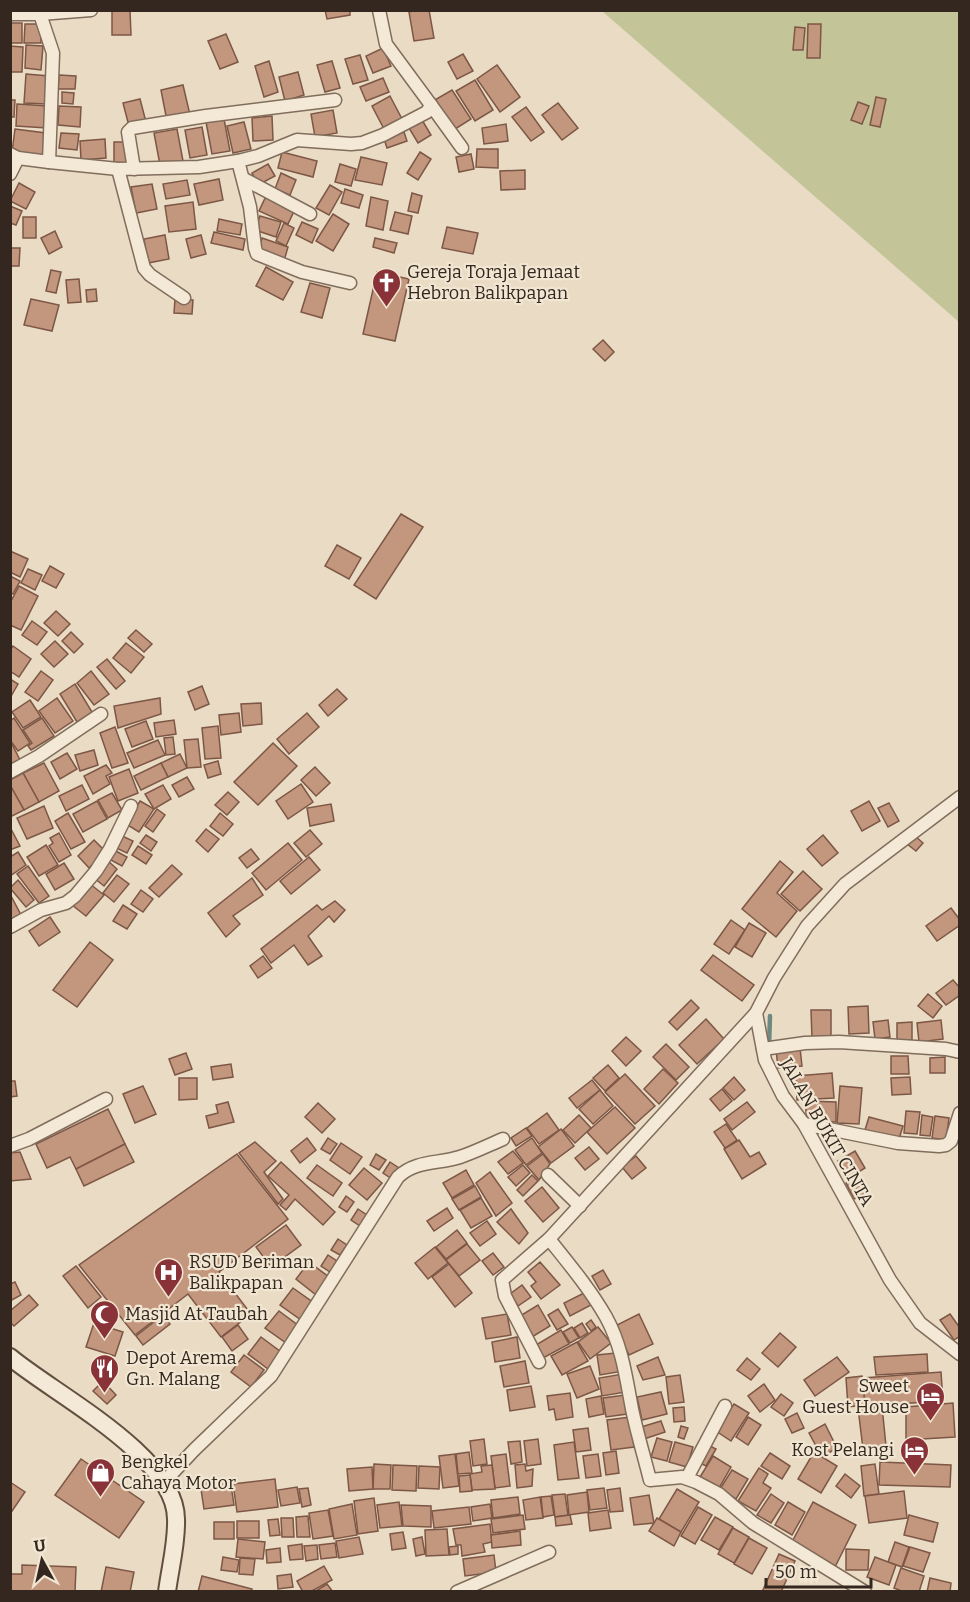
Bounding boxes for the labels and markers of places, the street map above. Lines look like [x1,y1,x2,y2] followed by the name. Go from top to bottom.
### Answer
[407,261,580,304] place label: Gereja Toraja Jemaat Hebron Balikpapan
[370,266,402,308] church icon: Gereja Toraja Jemaat Hebron Balikpapan
[189,1251,315,1294] place label: RSUD Beriman Balikpapan
[152,1256,184,1298] hospital icon: RSUD Beriman Balikpapan
[88,1298,120,1340] mosque icon: Masjid At Taubah
[125,1303,268,1325] place label: Masjid At Taubah
[126,1347,237,1390] place label: Depot Arema Gn. Malang
[89,1352,121,1394] restaurant icon: Depot Arema Gn. Malang
[802,1375,909,1418] place label: Sweet Guest House
[914,1380,946,1422] hotel icon: Sweet Guest House
[899,1434,931,1476] hotel icon: Kost Pelangi
[791,1439,894,1461] place label: Kost Pelangi
[121,1451,236,1494] place label: Bengkel Cahaya Motor
[84,1456,116,1498] shop icon: Bengkel Cahaya Motor

